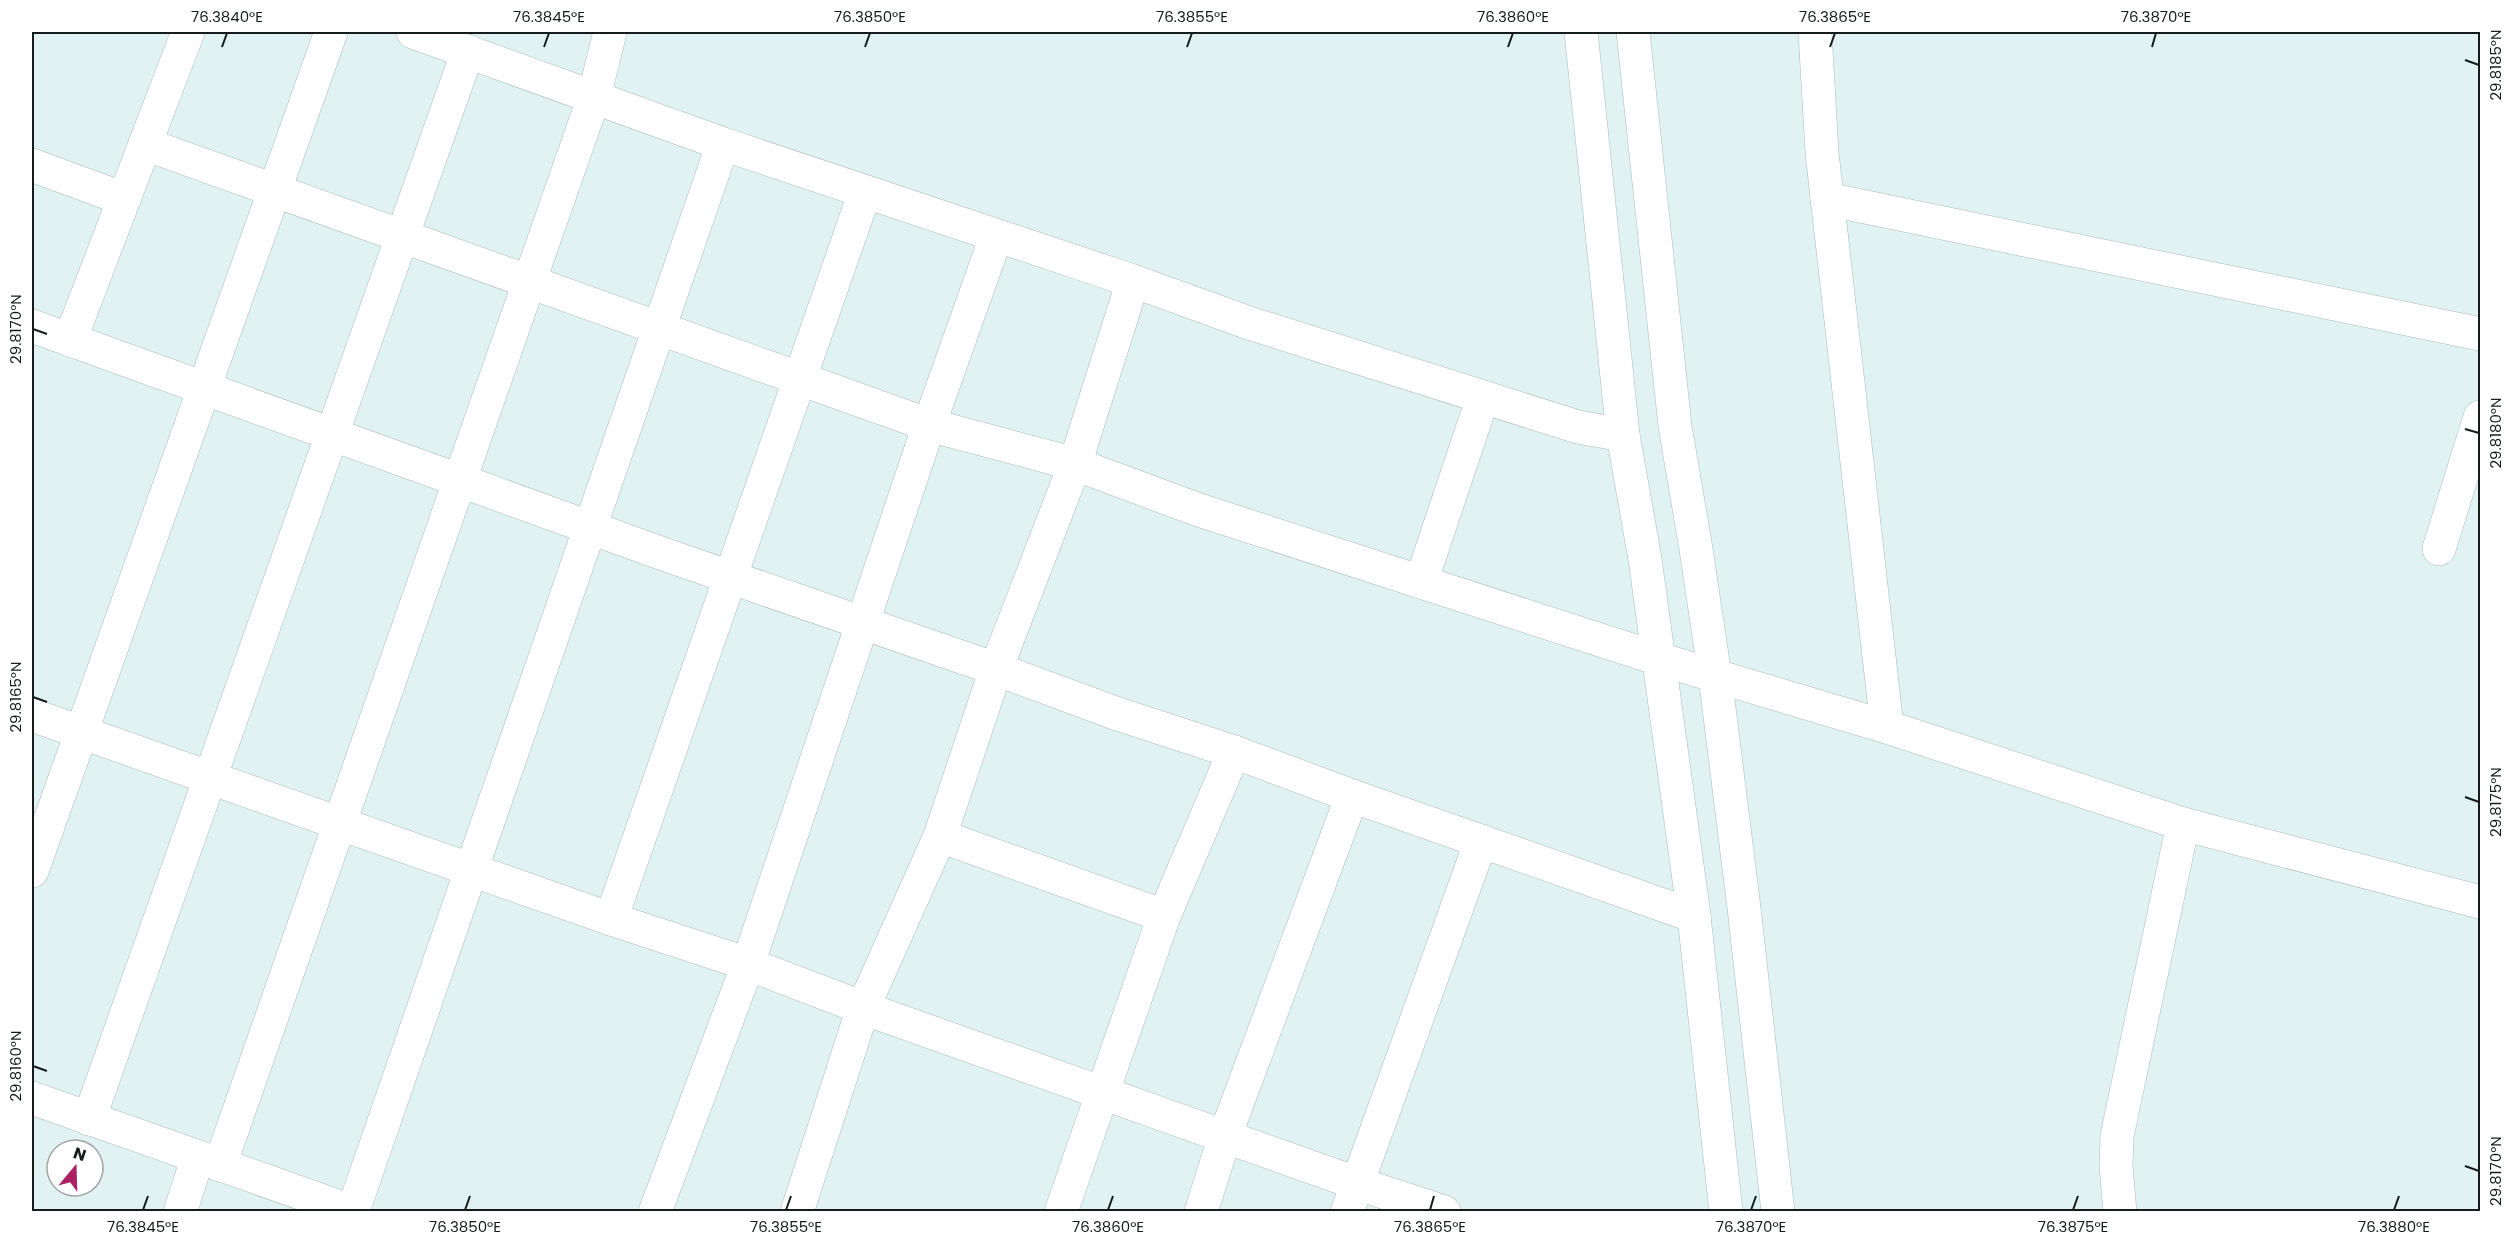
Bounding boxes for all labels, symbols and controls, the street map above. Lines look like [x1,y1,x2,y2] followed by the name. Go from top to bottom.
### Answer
[191,6,263,27] text: 76.3840°E
[513,6,585,27] text: 76.3845°E
[834,6,906,27] text: 76.3850°E
[1156,6,1228,27] text: 76.3855°E
[1477,6,1549,27] text: 76.3860°E
[1799,6,1871,27] text: 76.3865°E
[2121,6,2191,27] text: 76.3870°E
[2485,29,2506,101] text: 29.8185°N
[5,294,26,364] text: 29.8170°N
[2485,397,2506,469] text: 29.8180°N
[5,661,26,733] text: 29.8165°N
[2485,767,2506,837] text: 29.8175°N
[5,1030,26,1102] text: 29.8160°N
[2485,1136,2506,1206] text: 29.8170°N
[45,1138,105,1198] north arrow
[70,1141,89,1167] text: N
[107,1216,179,1237] text: 76.3845°E
[429,1216,501,1237] text: 76.3850°E
[750,1216,822,1237] text: 76.3855°E
[1072,1216,1144,1237] text: 76.3860°E
[1394,1216,1466,1237] text: 76.3865°E
[1716,1216,1786,1237] text: 76.3870°E
[2038,1216,2108,1237] text: 76.3875°E
[2358,1216,2430,1237] text: 76.3880°E

